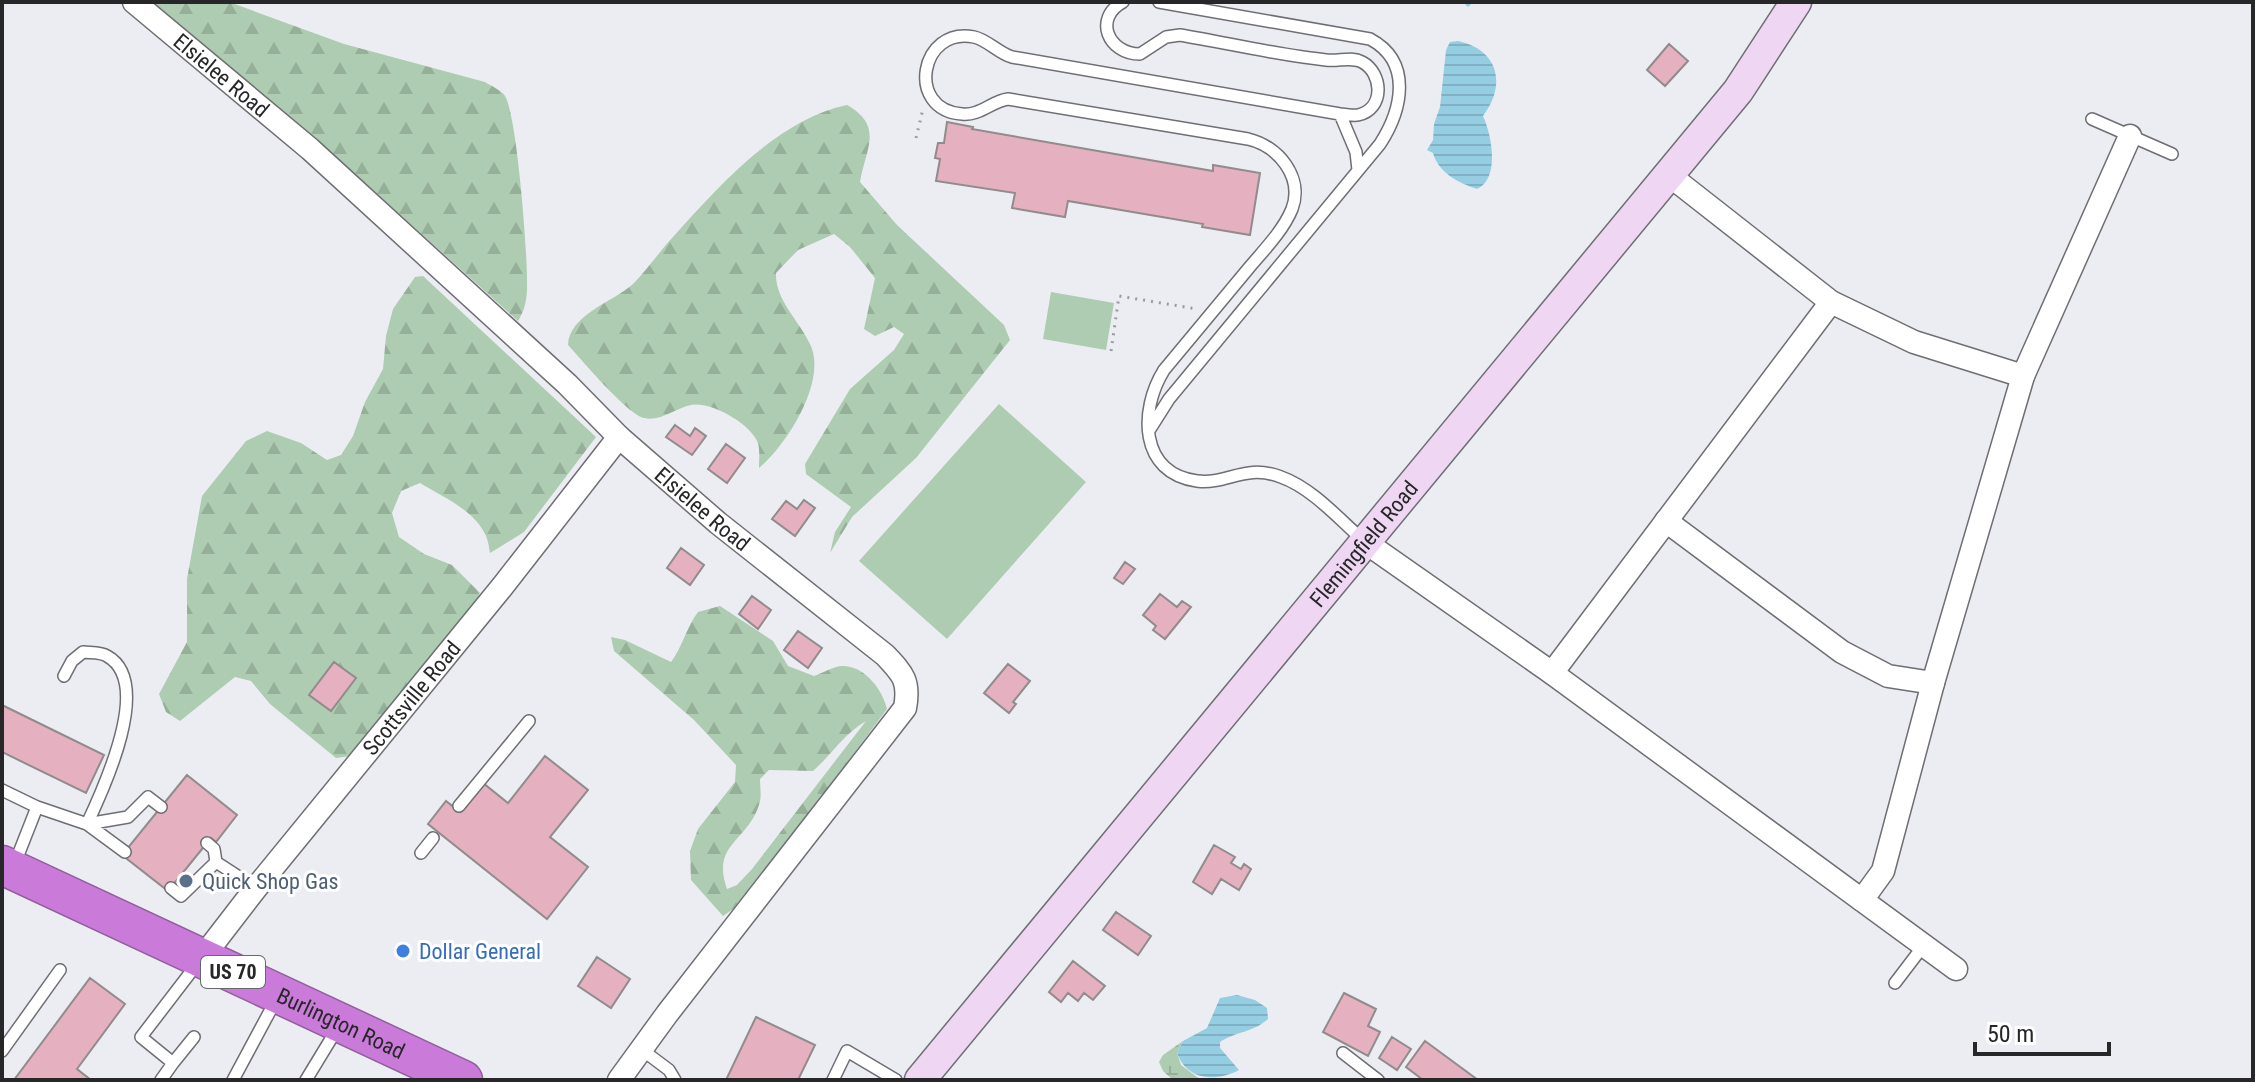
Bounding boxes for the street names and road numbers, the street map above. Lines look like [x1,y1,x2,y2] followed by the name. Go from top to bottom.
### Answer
[169,28,274,122] street label: Elsielee Road
[650,462,755,556] street label: Elsielee Road
[1304,476,1423,612] street label: Flemingfield Road
[357,636,465,760] street label: Scottsville Road
[201,956,265,988] road number: US 70
[273,983,409,1064] street label: Burlington Road

